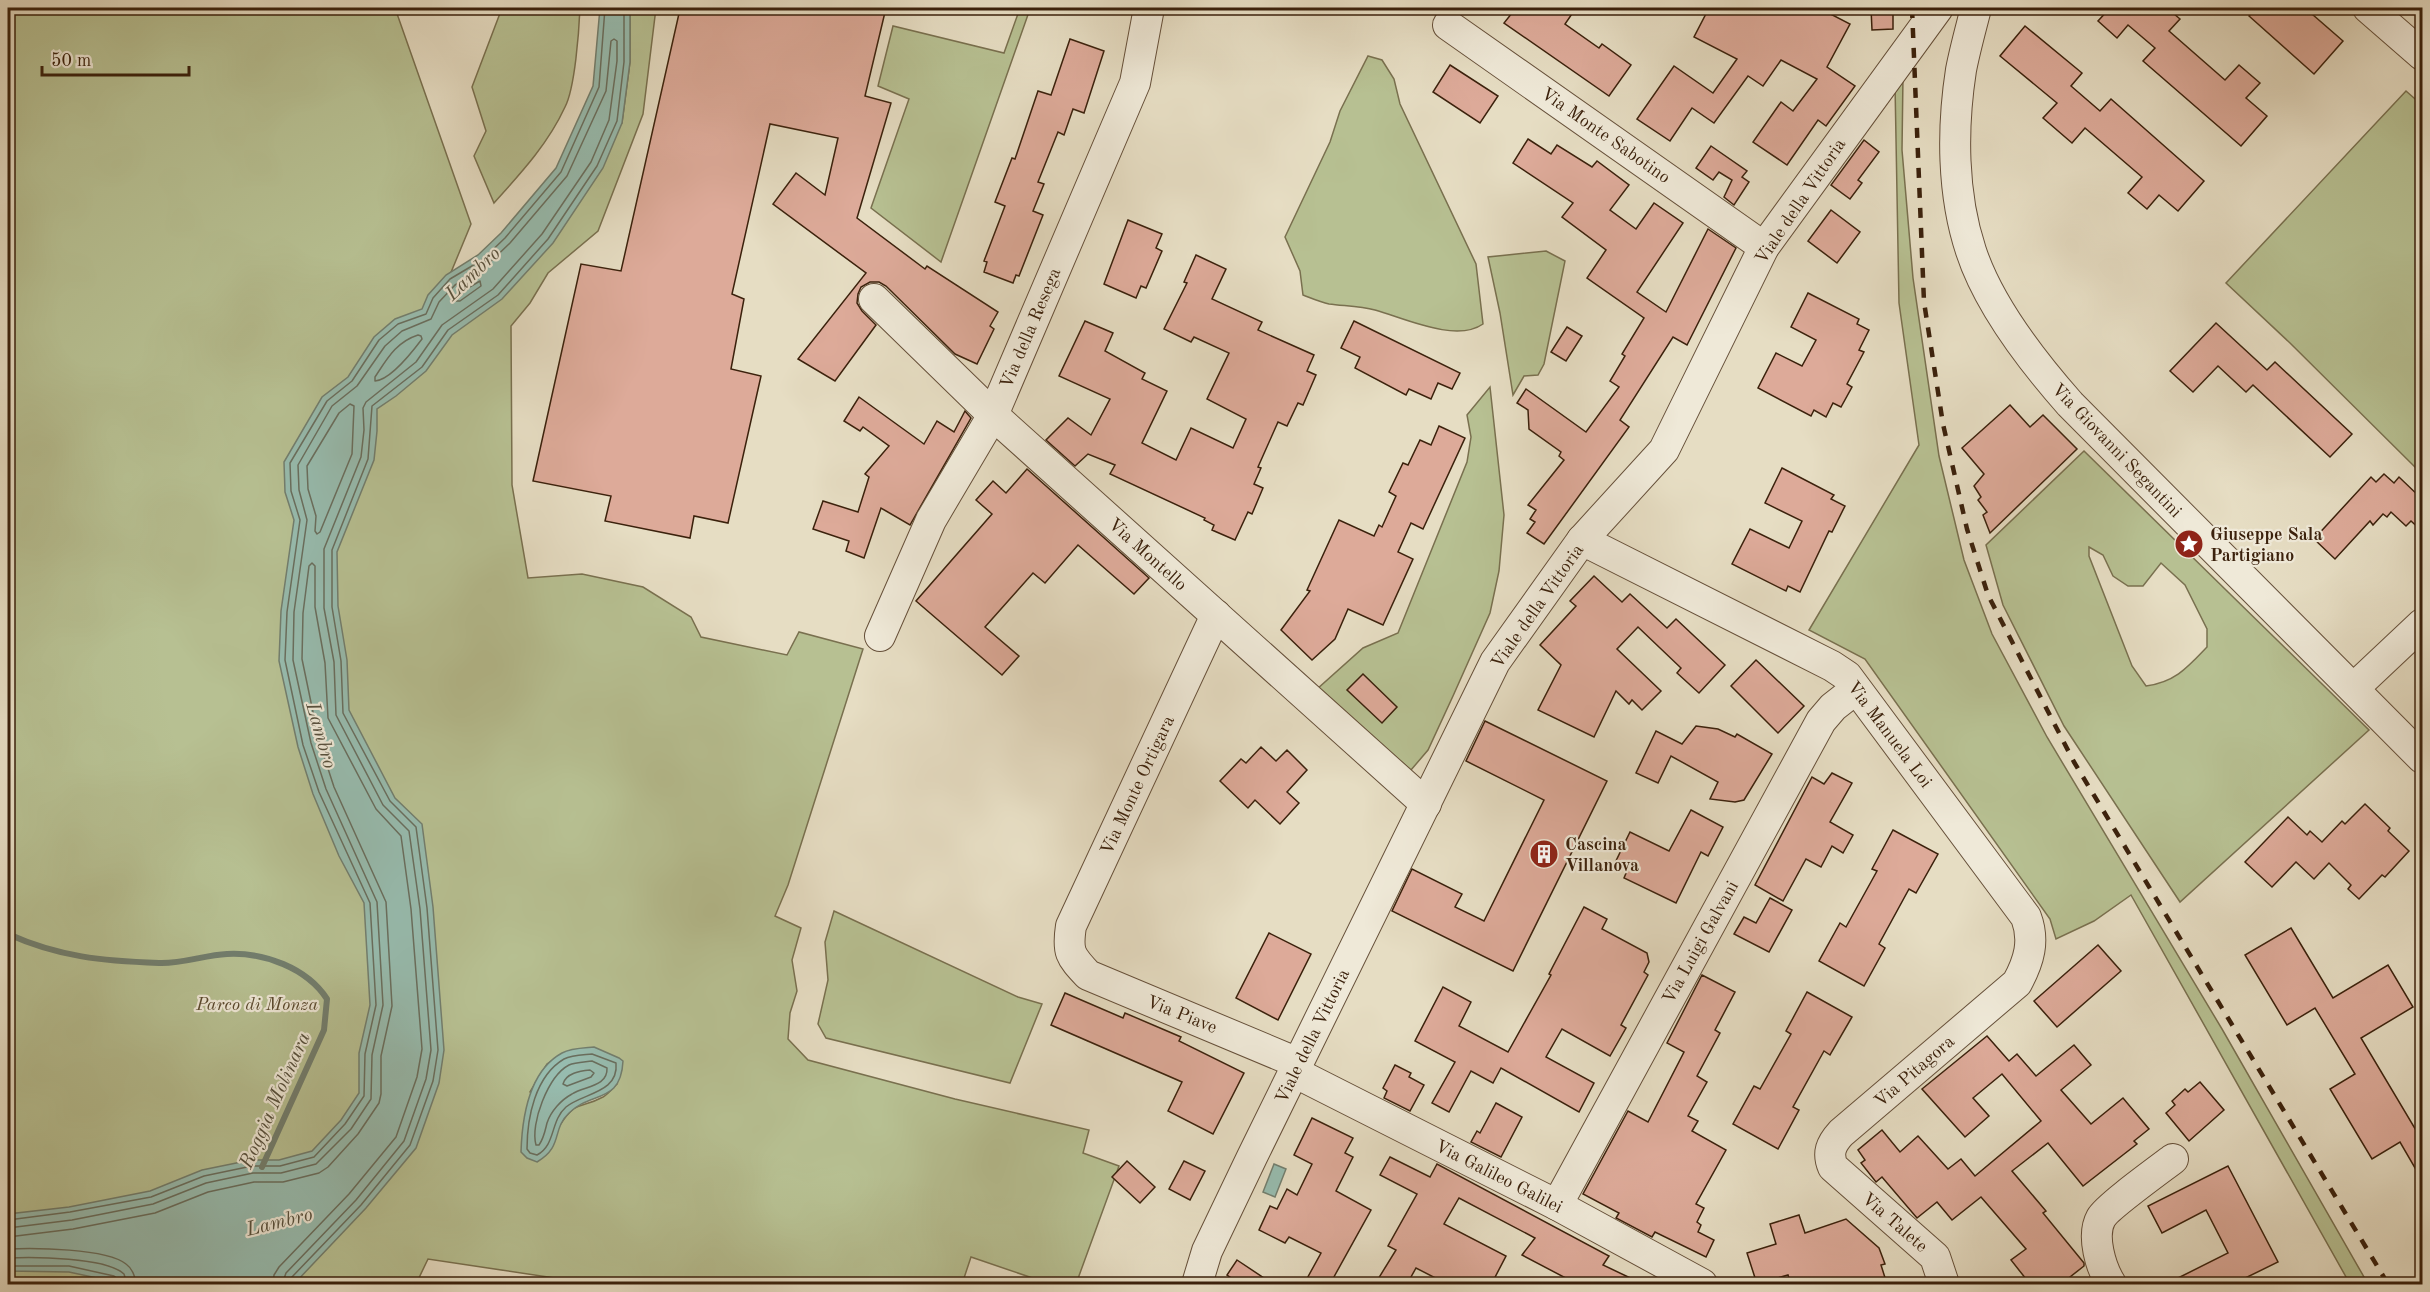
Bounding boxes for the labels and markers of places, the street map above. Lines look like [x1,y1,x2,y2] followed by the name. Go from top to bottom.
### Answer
[2210,526,2323,565] place label: Giuseppe Sala Partigiano
[2173,528,2205,560] place icon: Giuseppe Sala Partigiano
[1565,836,1639,875] place label: Cascina Villanova
[1528,838,1560,870] building icon: Cascina Villanova

